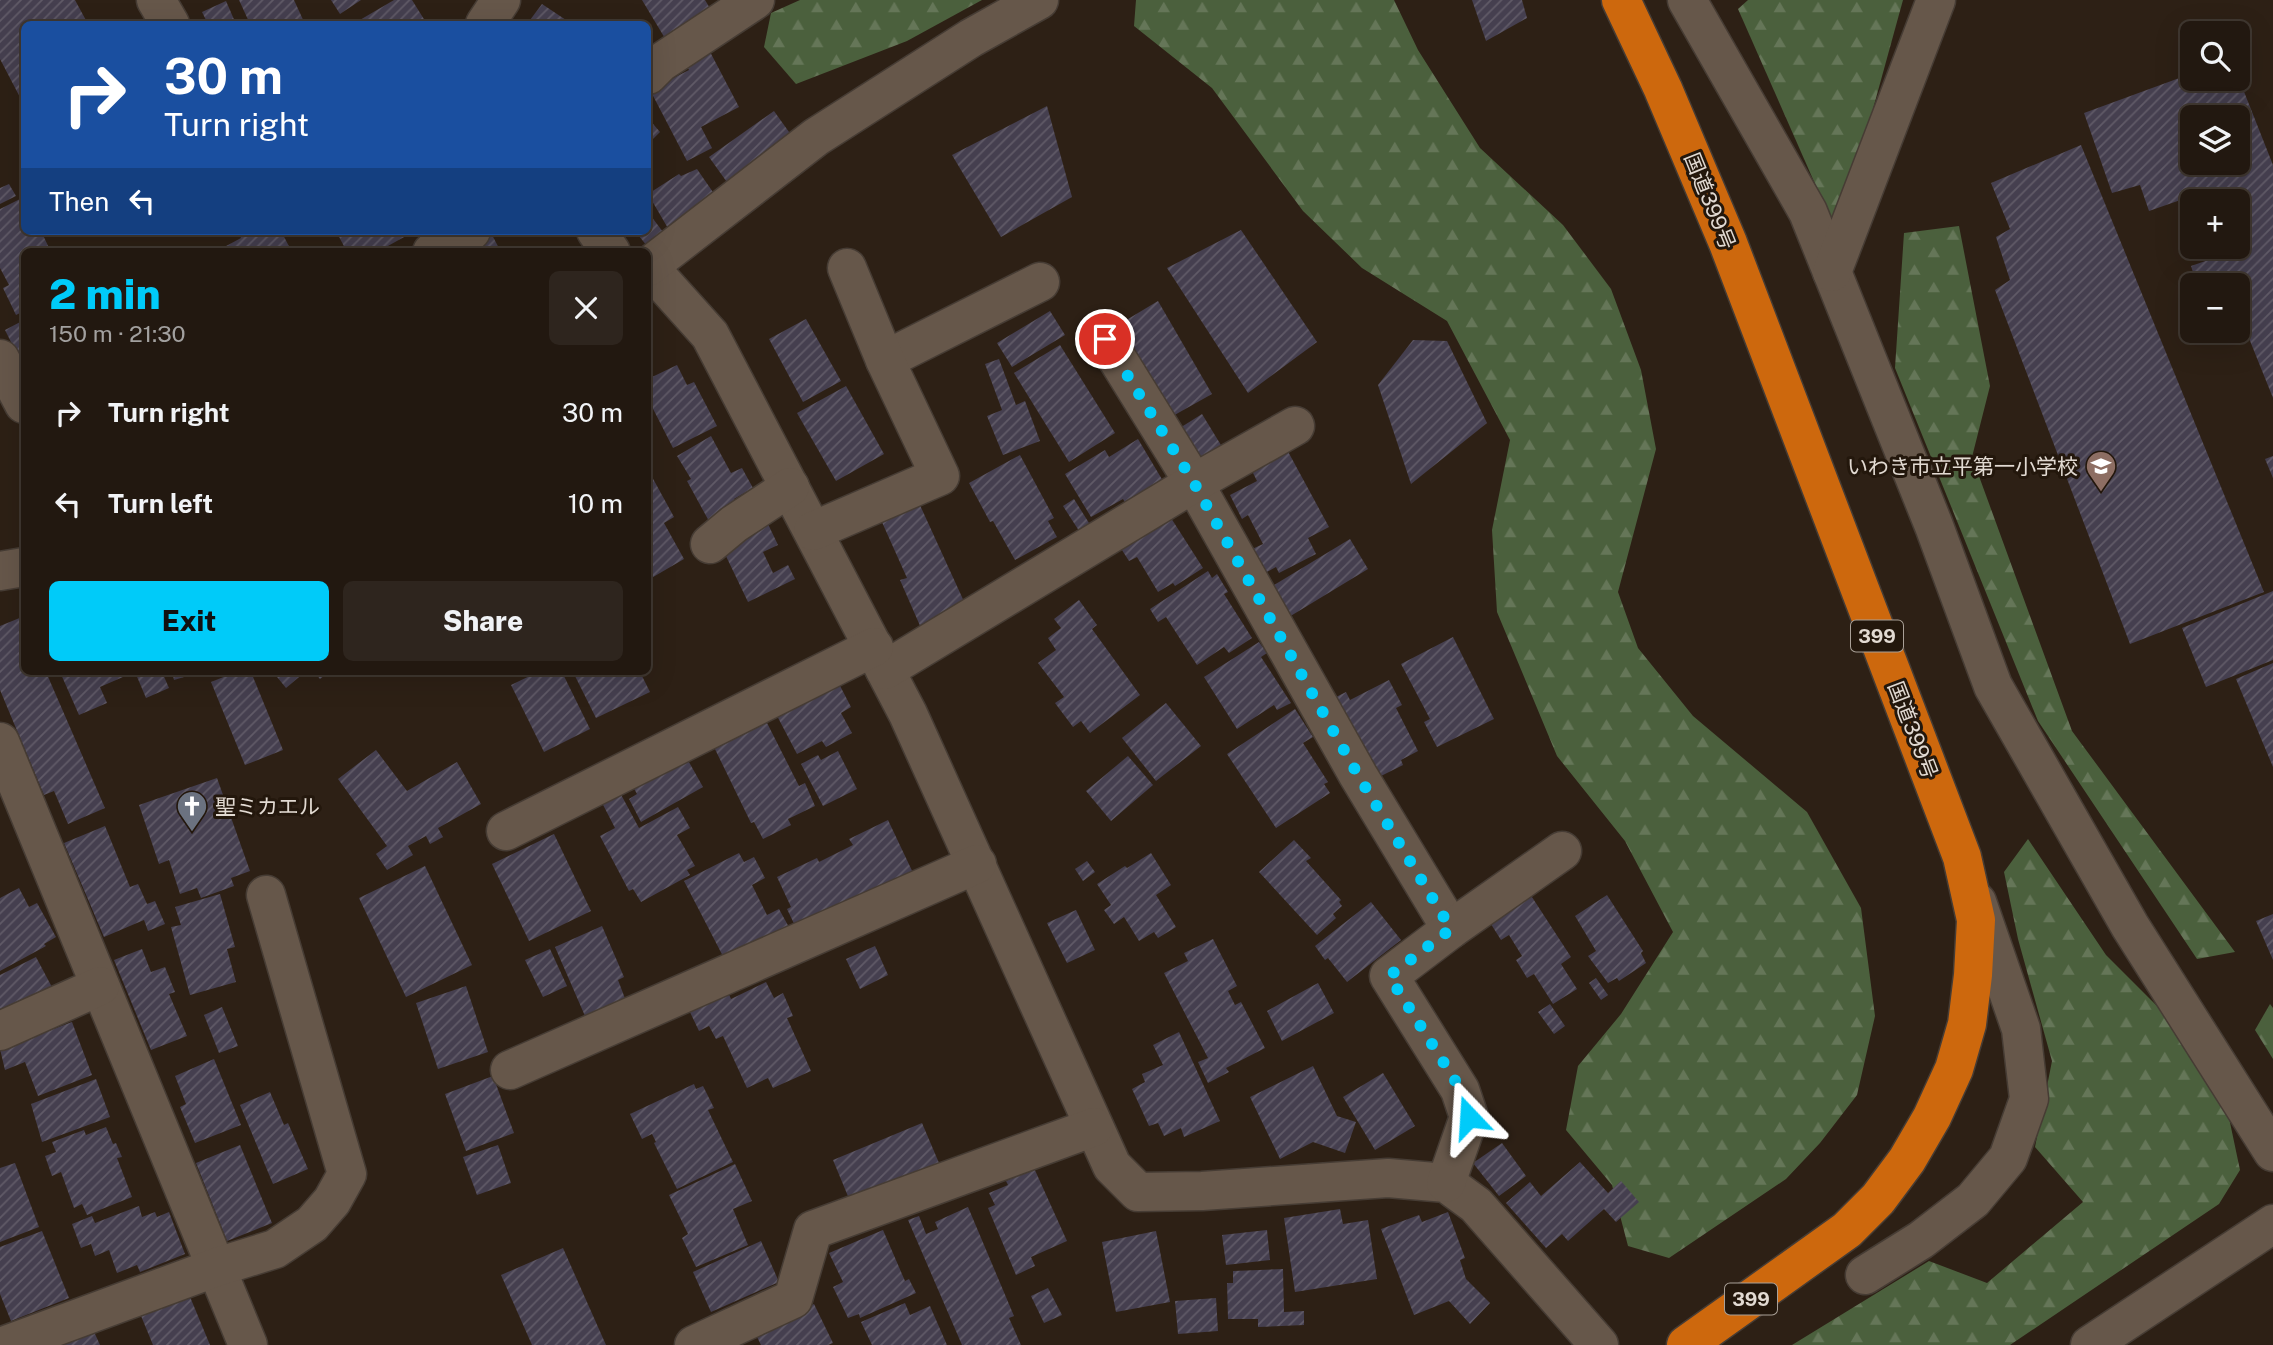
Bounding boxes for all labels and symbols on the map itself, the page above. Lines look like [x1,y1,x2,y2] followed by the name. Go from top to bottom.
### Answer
[1679,149,1741,253] street label: 国道399号
[1075,309,1135,369] pin
[2084,449,2118,493] school or university icon: いわき市立平第一小学校
[1847,454,2078,479] place label: いわき市立平第一小学校
[1851,621,1903,652] road number: 399
[1883,678,1943,782] street label: 国道399号
[175,789,209,833] church icon: 聖ミカエル
[215,794,320,819] place label: 聖ミカエル
[1432,1080,1506,1154] position arrow
[1725,1284,1777,1315] road number: 399

